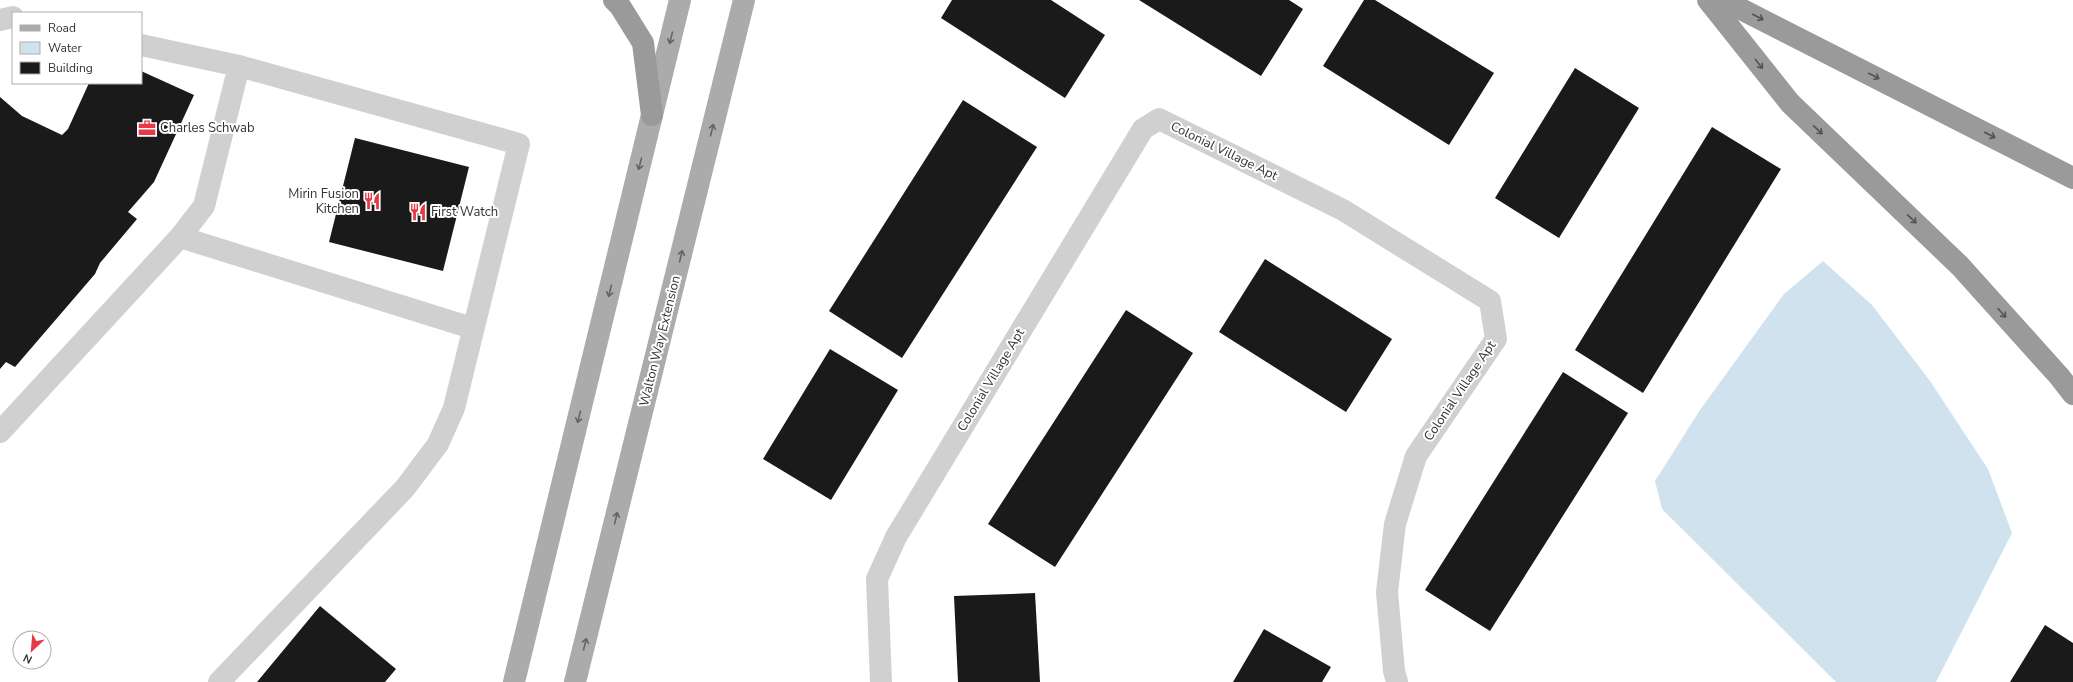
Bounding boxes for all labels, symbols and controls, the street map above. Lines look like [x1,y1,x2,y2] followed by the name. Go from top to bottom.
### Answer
[12,12,142,84] legend
[1752,14,1764,22] one-way arrow
[48,20,76,36] text: Road
[667,31,674,44] one-way arrow
[48,40,82,56] text: Water
[1754,58,1763,69] one-way arrow
[48,60,93,76] text: Building
[1868,73,1880,80] one-way arrow
[1167,117,1281,185] street label: Colonial Village Apt
[137,118,157,138] office icon: Charles Schwab
[160,119,255,137] place label: Charles Schwab
[709,123,716,136] one-way arrow
[1813,125,1823,134] one-way arrow
[1984,132,1996,140] one-way arrow
[636,157,644,170] one-way arrow
[288,185,359,218] place label: Mirin Fusion Kitchen
[362,191,382,211] restaurant icon: Mirin Fusion Kitchen
[408,202,428,222] restaurant icon: First Watch
[431,203,498,221] place label: First Watch
[1907,214,1917,224] one-way arrow
[677,250,685,263] one-way arrow
[635,274,685,408] street label: Walton Way Extension
[605,284,613,297] one-way arrow
[1998,308,2007,318] one-way arrow
[953,325,1029,435] street label: Colonial Village Apt
[1420,337,1500,445] street label: Colonial Village Apt
[575,410,582,423] one-way arrow
[613,512,620,525] one-way arrow
[12,630,52,670] north arrow
[581,638,589,651] one-way arrow
[21,650,35,667] text: N

